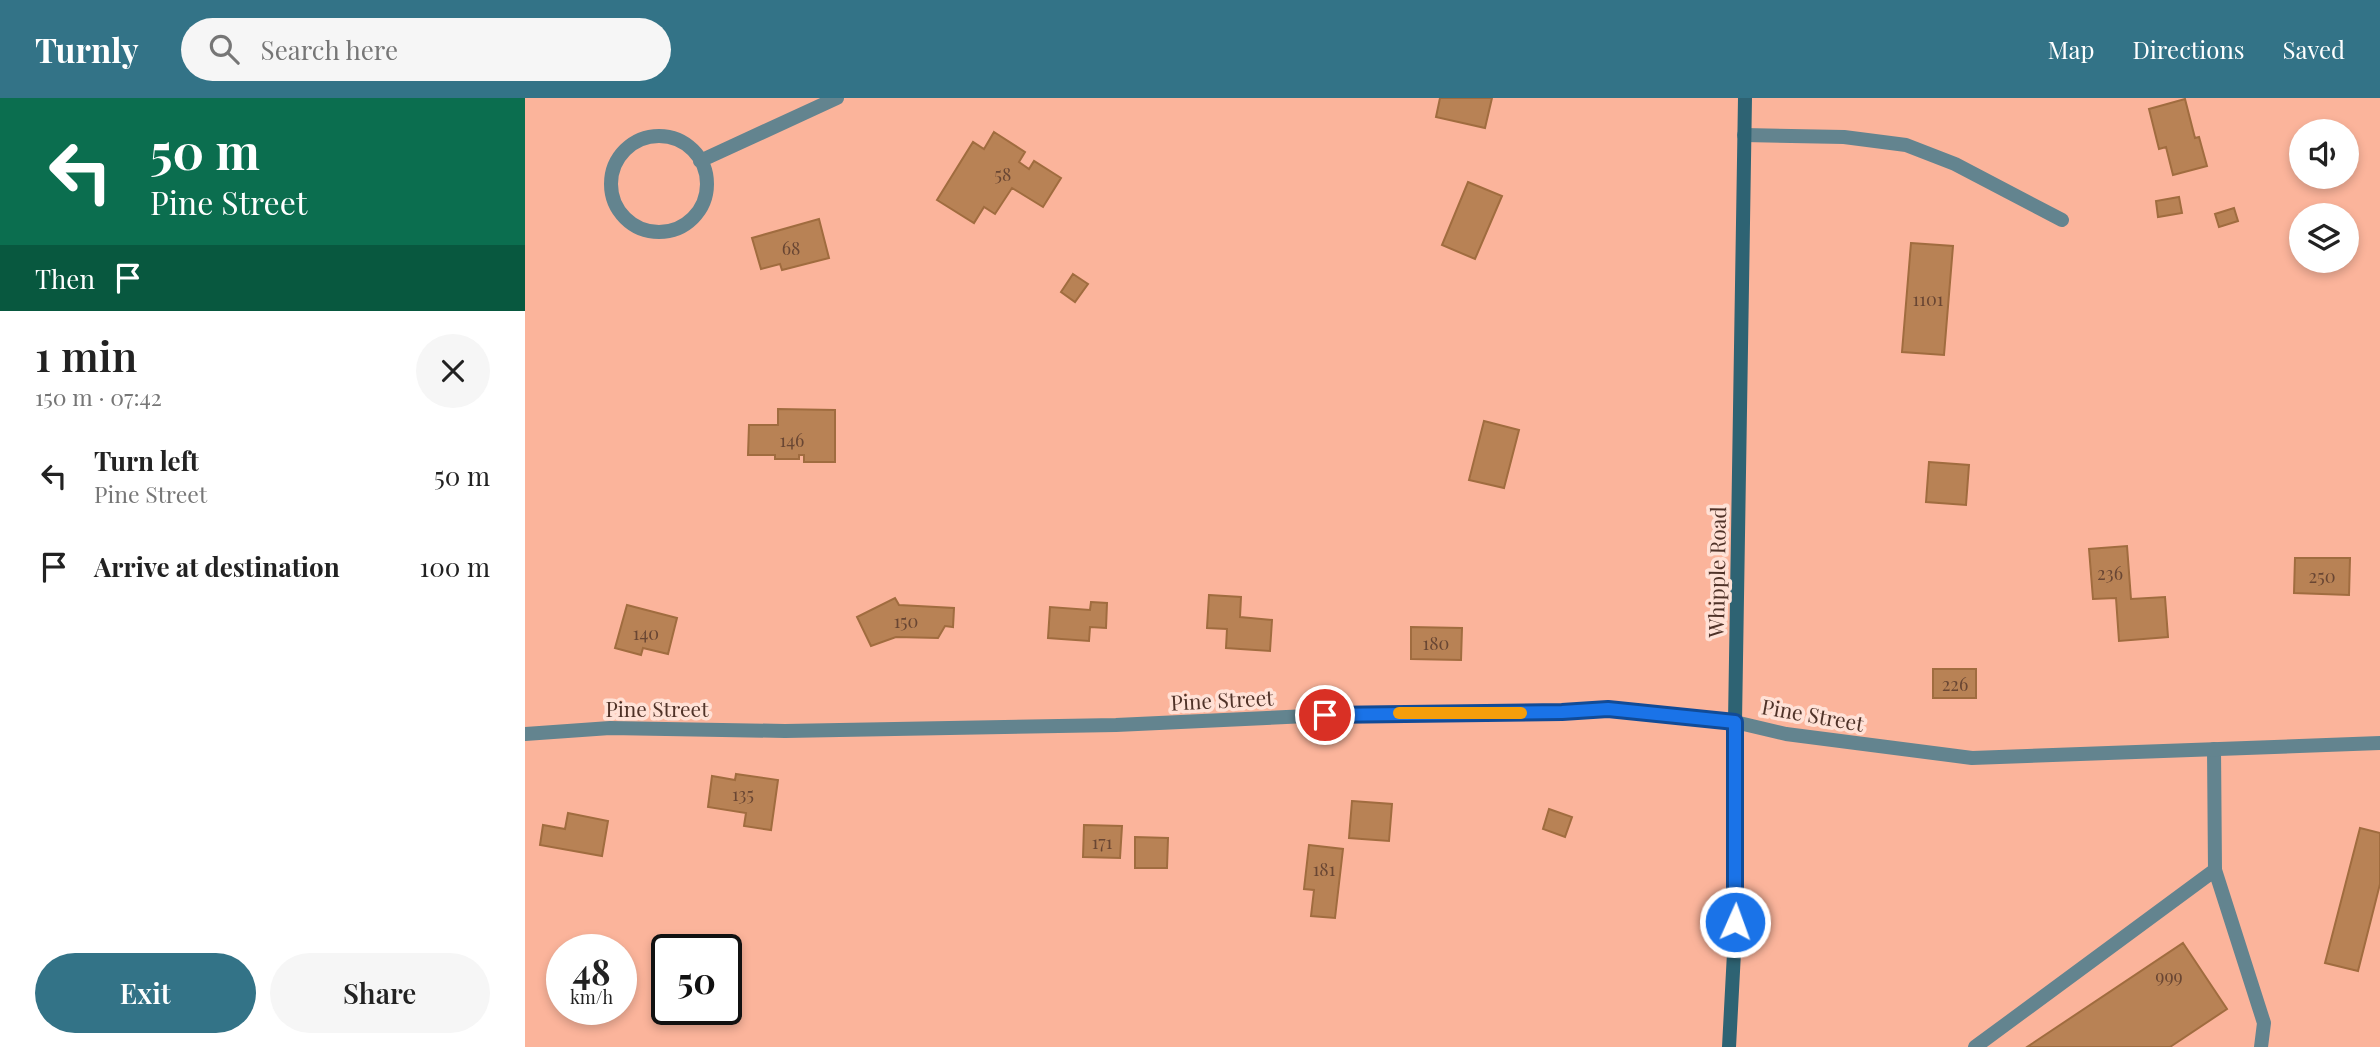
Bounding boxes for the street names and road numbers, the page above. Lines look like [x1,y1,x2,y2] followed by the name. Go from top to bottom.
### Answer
[1701,506,1731,639] street label: Whipple Road
[1170,682,1275,716] street label: Pine Street
[1760,691,1867,737] street label: Pine Street
[605,694,709,722] street label: Pine Street

